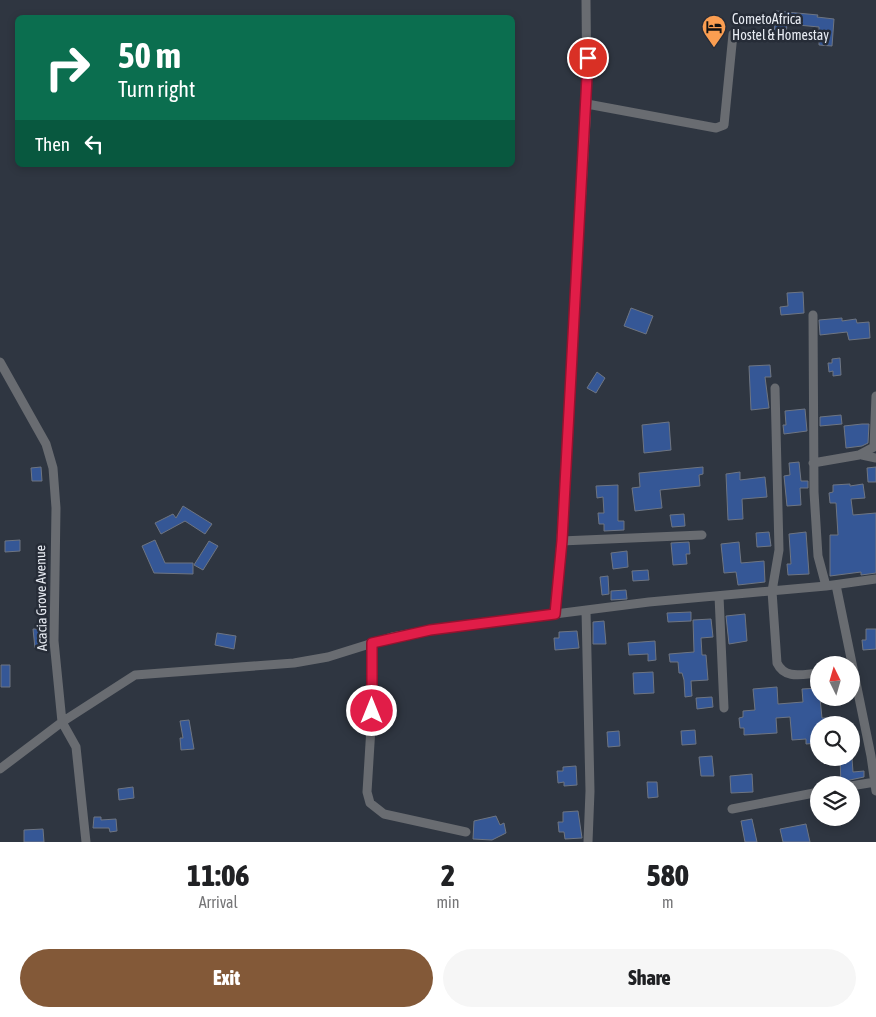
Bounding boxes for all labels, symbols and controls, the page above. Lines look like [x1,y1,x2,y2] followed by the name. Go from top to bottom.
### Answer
[732,11,829,43] place label: CometoAfrica Hostel & Homestay
[701,14,727,48] hotel icon: CometoAfrica Hostel & Homestay
[35,35,100,100] icon: right
[118,35,181,75] text: 50 m
[567,37,609,79] pin
[574,44,602,72] icon: arrive
[118,76,195,102] text: Turn right
[80,130,108,158] icon: left
[35,133,70,155] text: Then
[32,545,50,651] street label: Acacia Grove Avenue
[810,656,860,706] north arrow
[810,656,860,826] map controls
[345,684,397,736] position arrow
[810,716,860,766] button: search
[810,776,860,826] button: layers
[187,858,249,892] text: 11:06
[441,858,455,892] text: 2
[647,858,689,892] text: 580
[199,893,238,911] text: Arrival
[437,893,460,911] text: min
[662,893,674,911] text: m
[20,949,433,1007] button: Exit
[443,949,856,1007] button: Share

